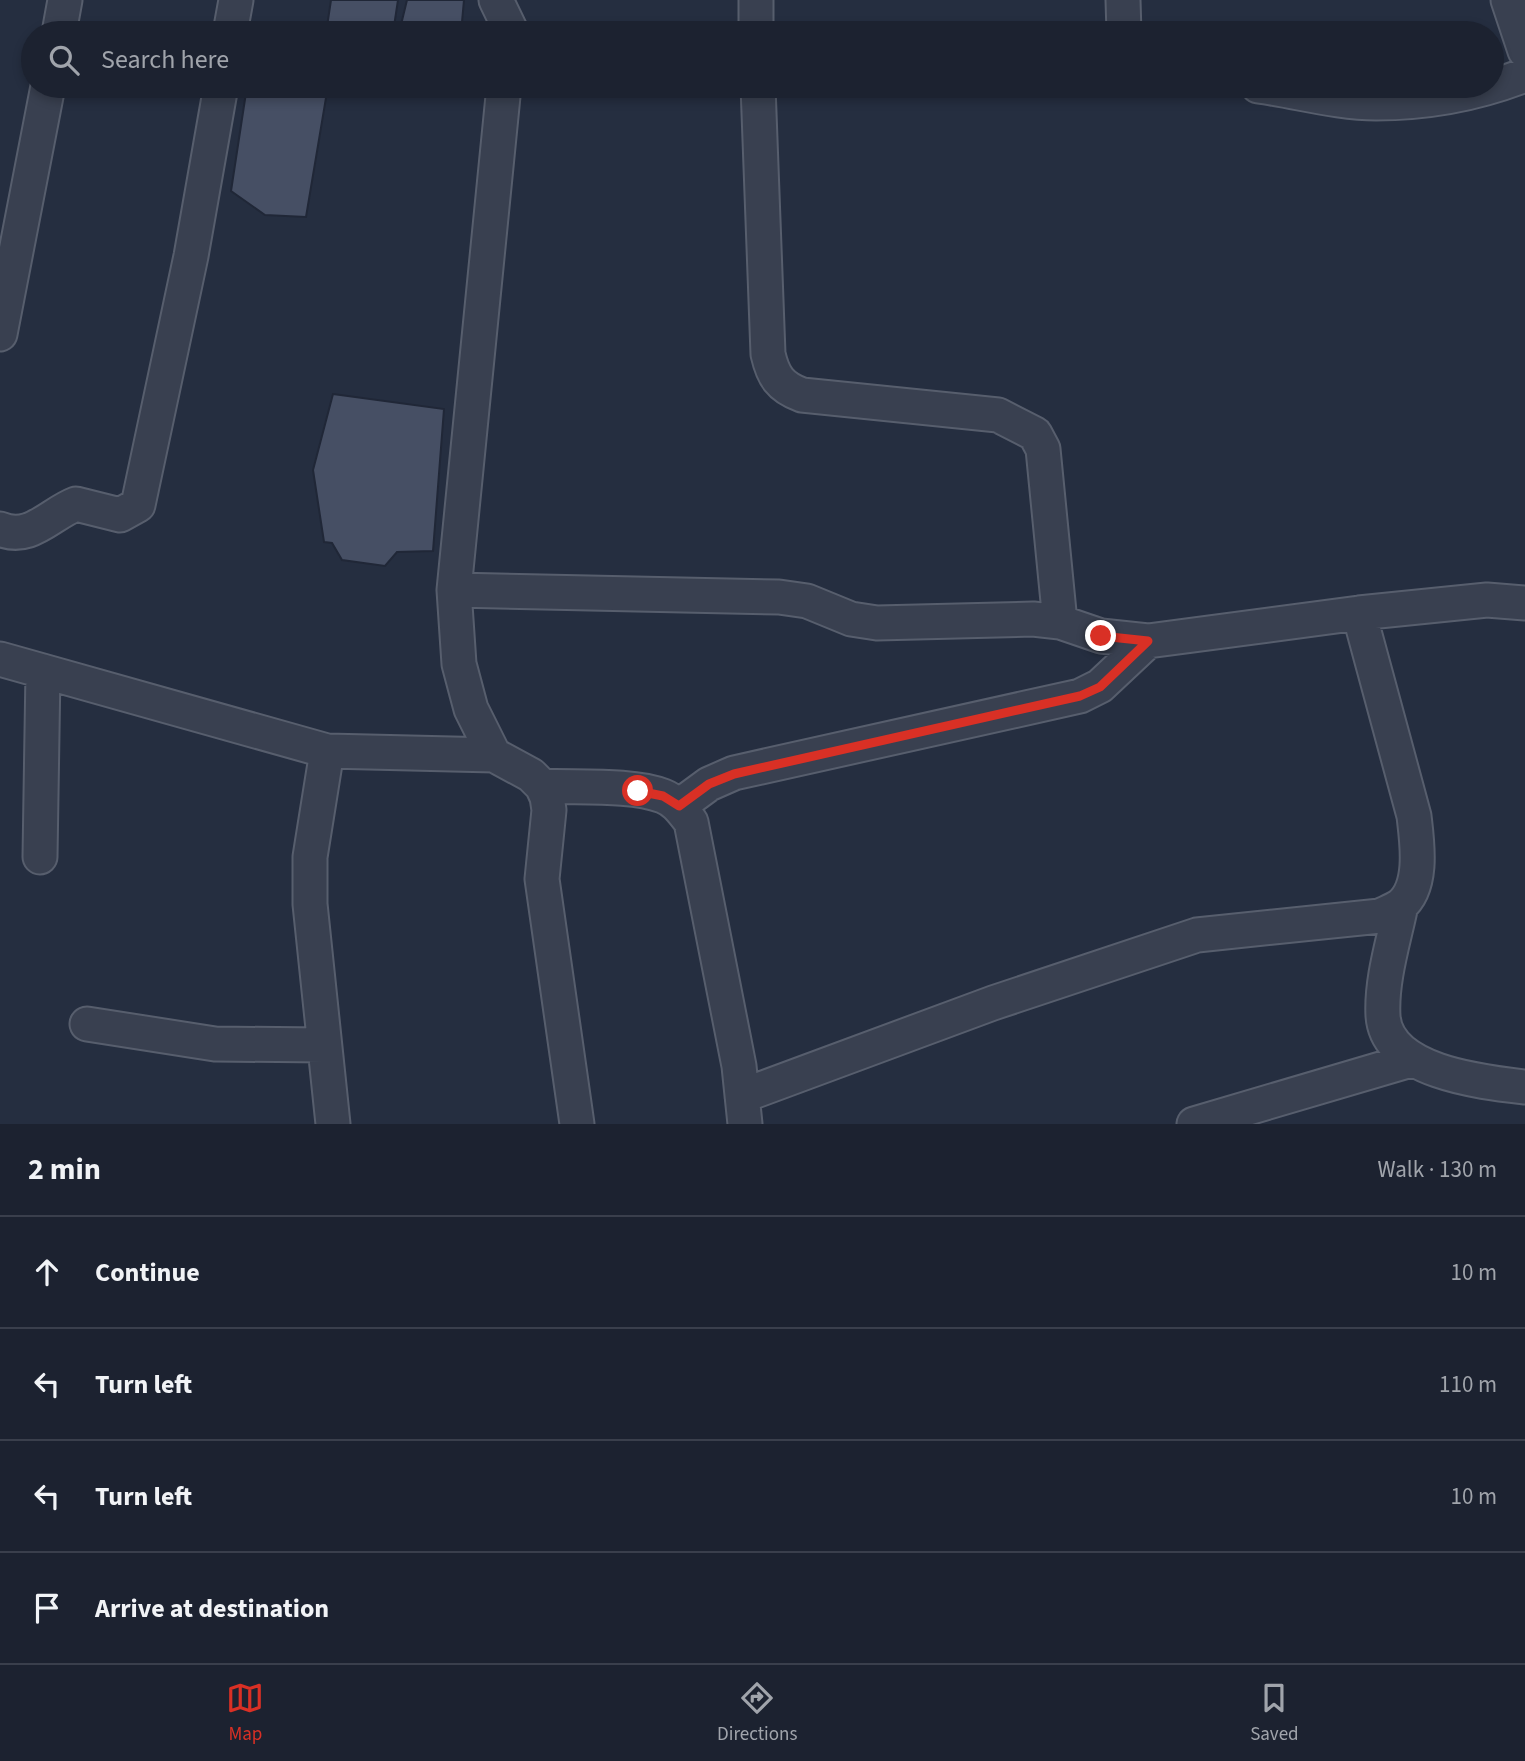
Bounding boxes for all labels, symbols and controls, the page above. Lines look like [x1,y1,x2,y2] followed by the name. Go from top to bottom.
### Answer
[21,21,1504,98] search box
[45,41,83,79] icon: search
[101,41,229,78] text: Search here
[1085,620,1116,651] route end
[622,775,653,806] route start
[28,1148,101,1191] text: 2 min
[1378,1153,1497,1186] text: Walk · 130 m
[28,1253,66,1291] icon: ahead
[95,1254,200,1291] text: Continue
[1450,1256,1497,1289] text: 10 m
[28,1365,66,1403] icon: left
[95,1366,192,1403] text: Turn left
[1439,1368,1497,1401] text: 110 m
[28,1477,66,1515] icon: left
[95,1478,192,1515] text: Turn left
[1450,1480,1497,1513] text: 10 m
[28,1589,66,1627] icon: arrive
[95,1590,329,1627] text: Arrive at destination
[226,1679,264,1748] tab: Map
[717,1679,797,1748] tab: Directions
[1250,1679,1299,1748] tab: Saved

